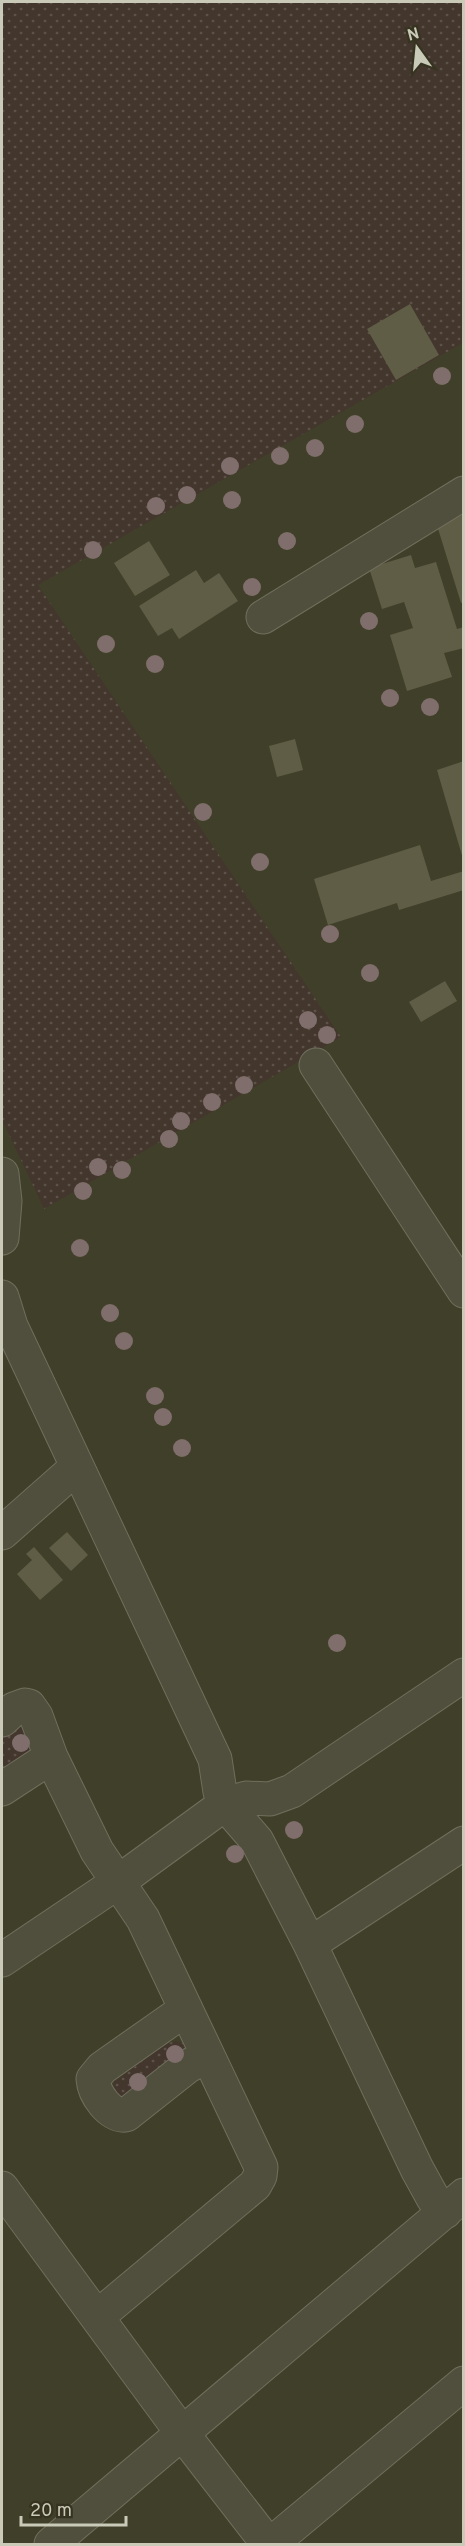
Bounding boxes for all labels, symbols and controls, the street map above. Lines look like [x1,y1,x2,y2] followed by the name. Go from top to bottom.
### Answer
[387,18,447,78] north arrow
[405,24,422,47] text: N
[21,2489,126,2527] scale bar
[30,2500,72,2523] text: 20 m

